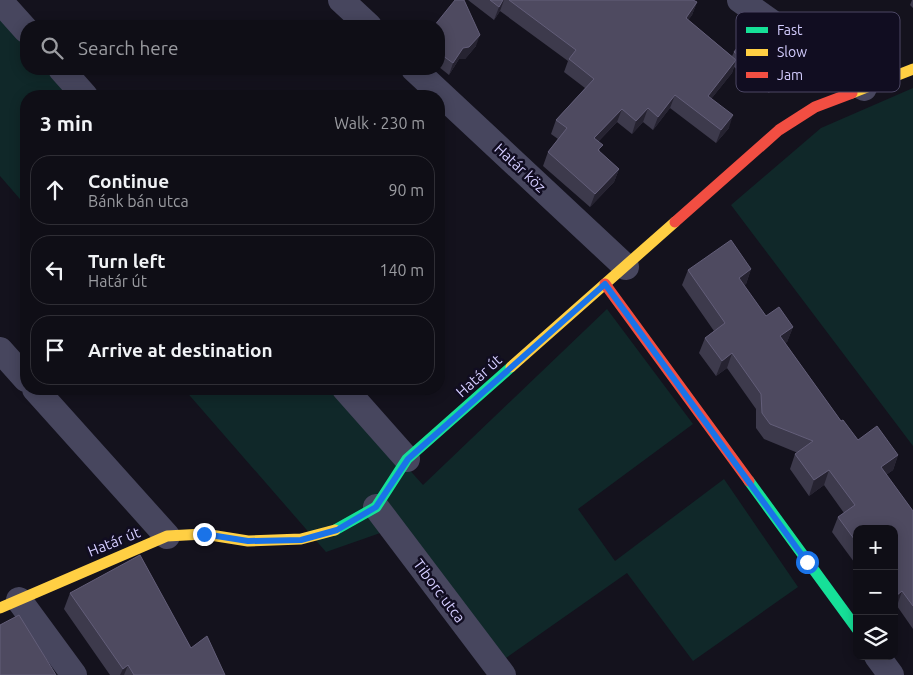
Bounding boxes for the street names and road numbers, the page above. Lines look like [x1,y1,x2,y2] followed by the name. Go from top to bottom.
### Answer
[491,140,549,196] street label: Határ köz
[452,351,505,400] street label: Határ út
[85,523,143,560] street label: Határ út
[410,556,469,626] street label: Tiborc utca

